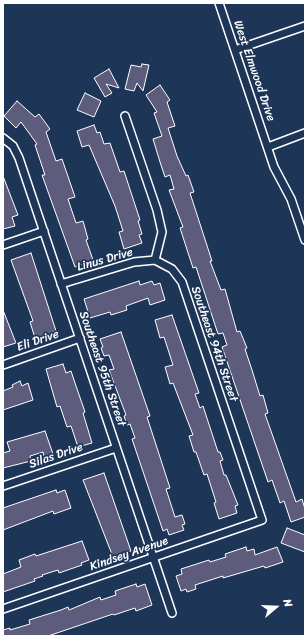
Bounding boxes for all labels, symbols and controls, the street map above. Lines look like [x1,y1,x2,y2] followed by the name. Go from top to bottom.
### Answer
[230,19,278,123] street label: West Elmwood Drive
[75,245,135,275] street label: Linus Drive
[187,284,241,404] street label: Southeast 94th Street
[76,309,128,429] street label: Southeast 95th Street
[15,327,61,355] street label: Eli Drive
[27,440,85,472] street label: Silas Drive
[88,534,170,574] street label: Kindsey Avenue
[256,587,296,627] north arrow
[278,596,298,610] text: N

